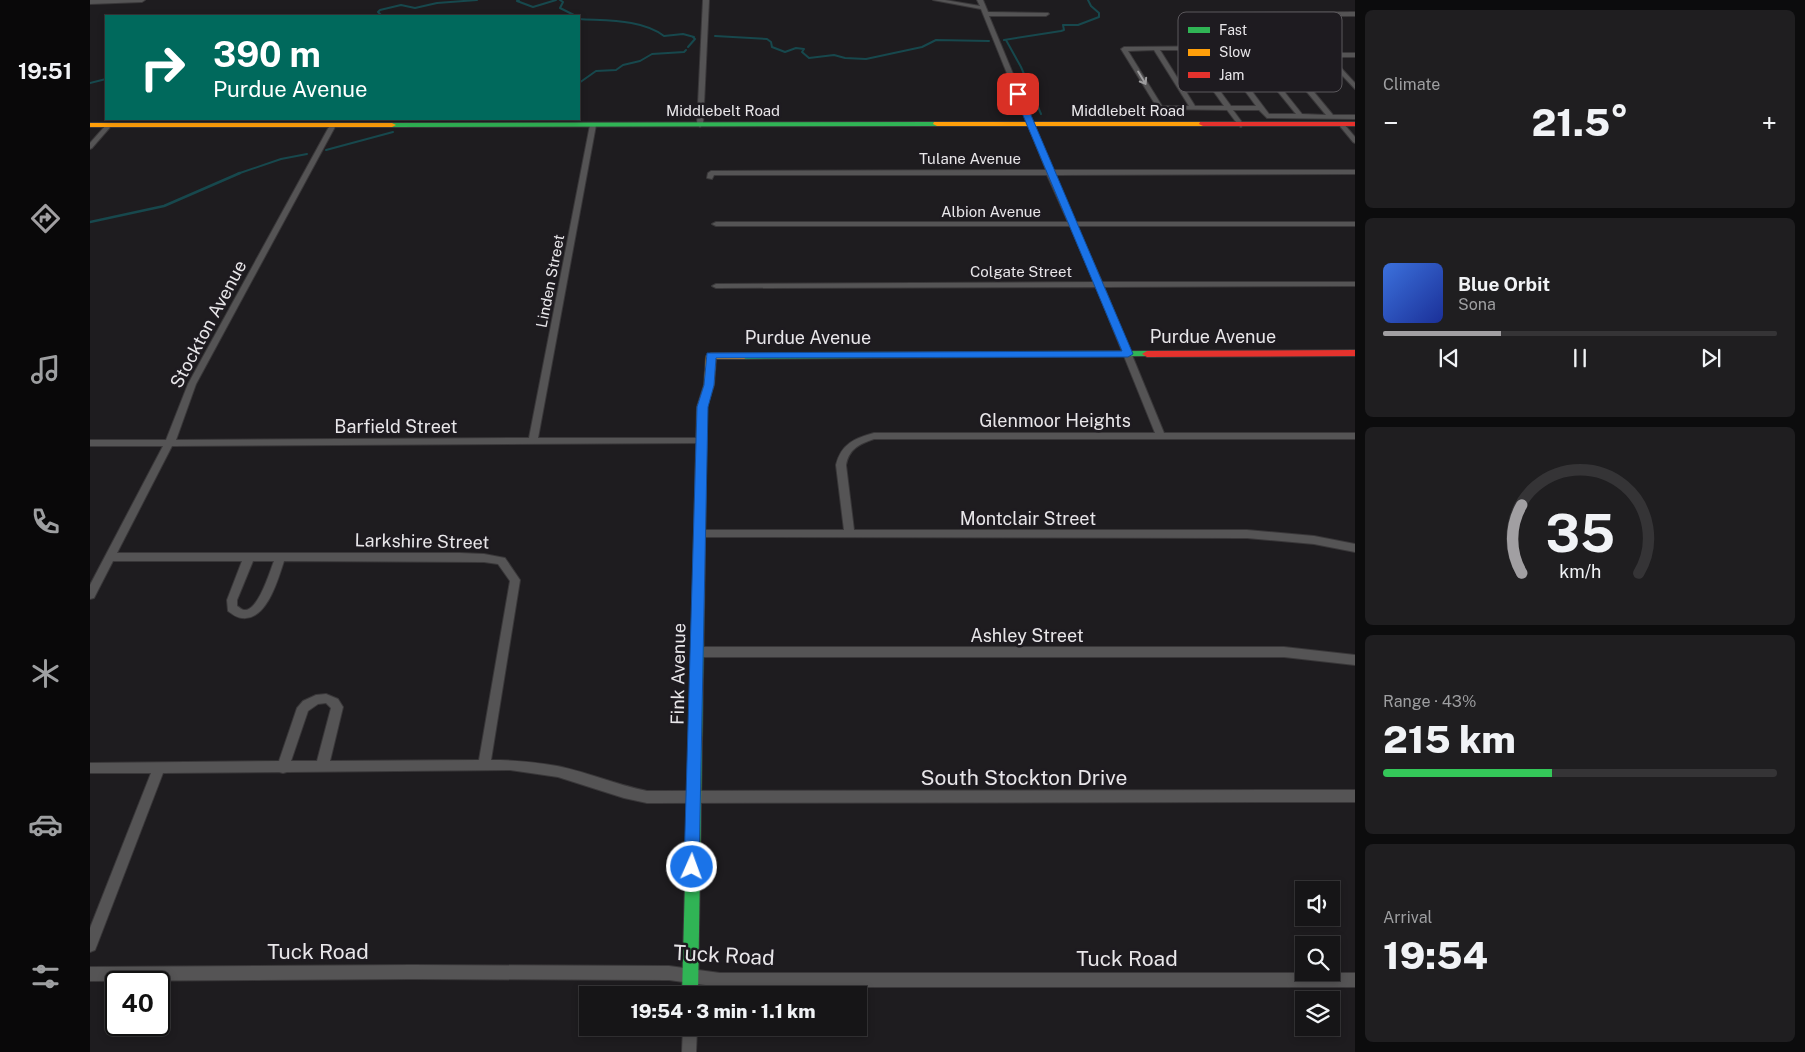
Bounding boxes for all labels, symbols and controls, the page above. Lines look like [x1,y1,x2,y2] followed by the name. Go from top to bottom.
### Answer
[1178,12,1342,92] legend
[1219,22,1247,38] text: Fast
[213,34,321,75] text: 390 m
[130,35,195,100] icon: right
[1219,44,1251,60] text: Slow
[18,58,72,84] text: 19:51
[1219,67,1244,83] text: Jam
[1137,71,1147,85] one-way arrow
[997,73,1039,115] pin
[1383,75,1440,94] text: Climate
[213,76,367,102] text: Purdue Avenue
[1004,80,1032,108] icon: arrive
[1532,100,1628,145] text: 21.5°
[666,102,780,119] street label: Middlebelt Road
[1071,102,1185,119] street label: Middlebelt Road
[1383,106,1399,139] text: −
[1761,106,1777,139] text: +
[919,150,1021,167] street label: Tulane Avenue
[28,201,63,236] icon: directions
[941,203,1041,220] street label: Albion Avenue
[533,233,567,329] street label: Linden Street
[165,257,251,391] street label: Stockton Avenue
[970,263,1072,280] street label: Colgate Street
[1458,273,1550,295] text: Blue Orbit
[1458,295,1496,314] text: Sona
[1150,326,1276,347] street label: Purdue Avenue
[745,327,871,348] street label: Purdue Avenue
[1435,344,1463,372] icon: previous
[1566,344,1594,372] icon: pause
[1697,344,1725,372] icon: next
[28,352,63,387] icon: music
[979,410,1131,431] street label: Glenmoor Heights
[334,416,458,437] street label: Barfield Street
[1545,503,1615,564] text: 35
[28,504,63,539] icon: phone
[960,508,1096,529] street label: Montclair Street
[354,529,490,553] street label: Larkshire Street
[1559,561,1601,582] text: km/h
[667,623,689,725] street label: Fink Avenue
[970,625,1084,646] street label: Ashley Street
[28,656,63,691] icon: climate
[1383,692,1476,711] text: Range · 43%
[1383,717,1516,762] text: 215 km
[921,765,1127,790] street label: South Stockton Drive
[28,807,63,842] icon: car
[665,840,717,892] position arrow
[1295,881,1340,1036] map controls
[1295,881,1340,926] button: sound
[1383,908,1432,927] text: Arrival
[1383,933,1488,978] text: 19:54
[1295,936,1340,981] button: search
[267,939,369,964] street label: Tuck Road
[673,940,775,970] street label: Tuck Road
[1076,946,1178,971] street label: Tuck Road
[28,959,63,994] icon: filters
[105,971,170,1036] speed limit sign: 40
[1295,991,1340,1036] button: layers
[630,1000,816,1022] text: 19:54 · 3 min · 1.1 km

